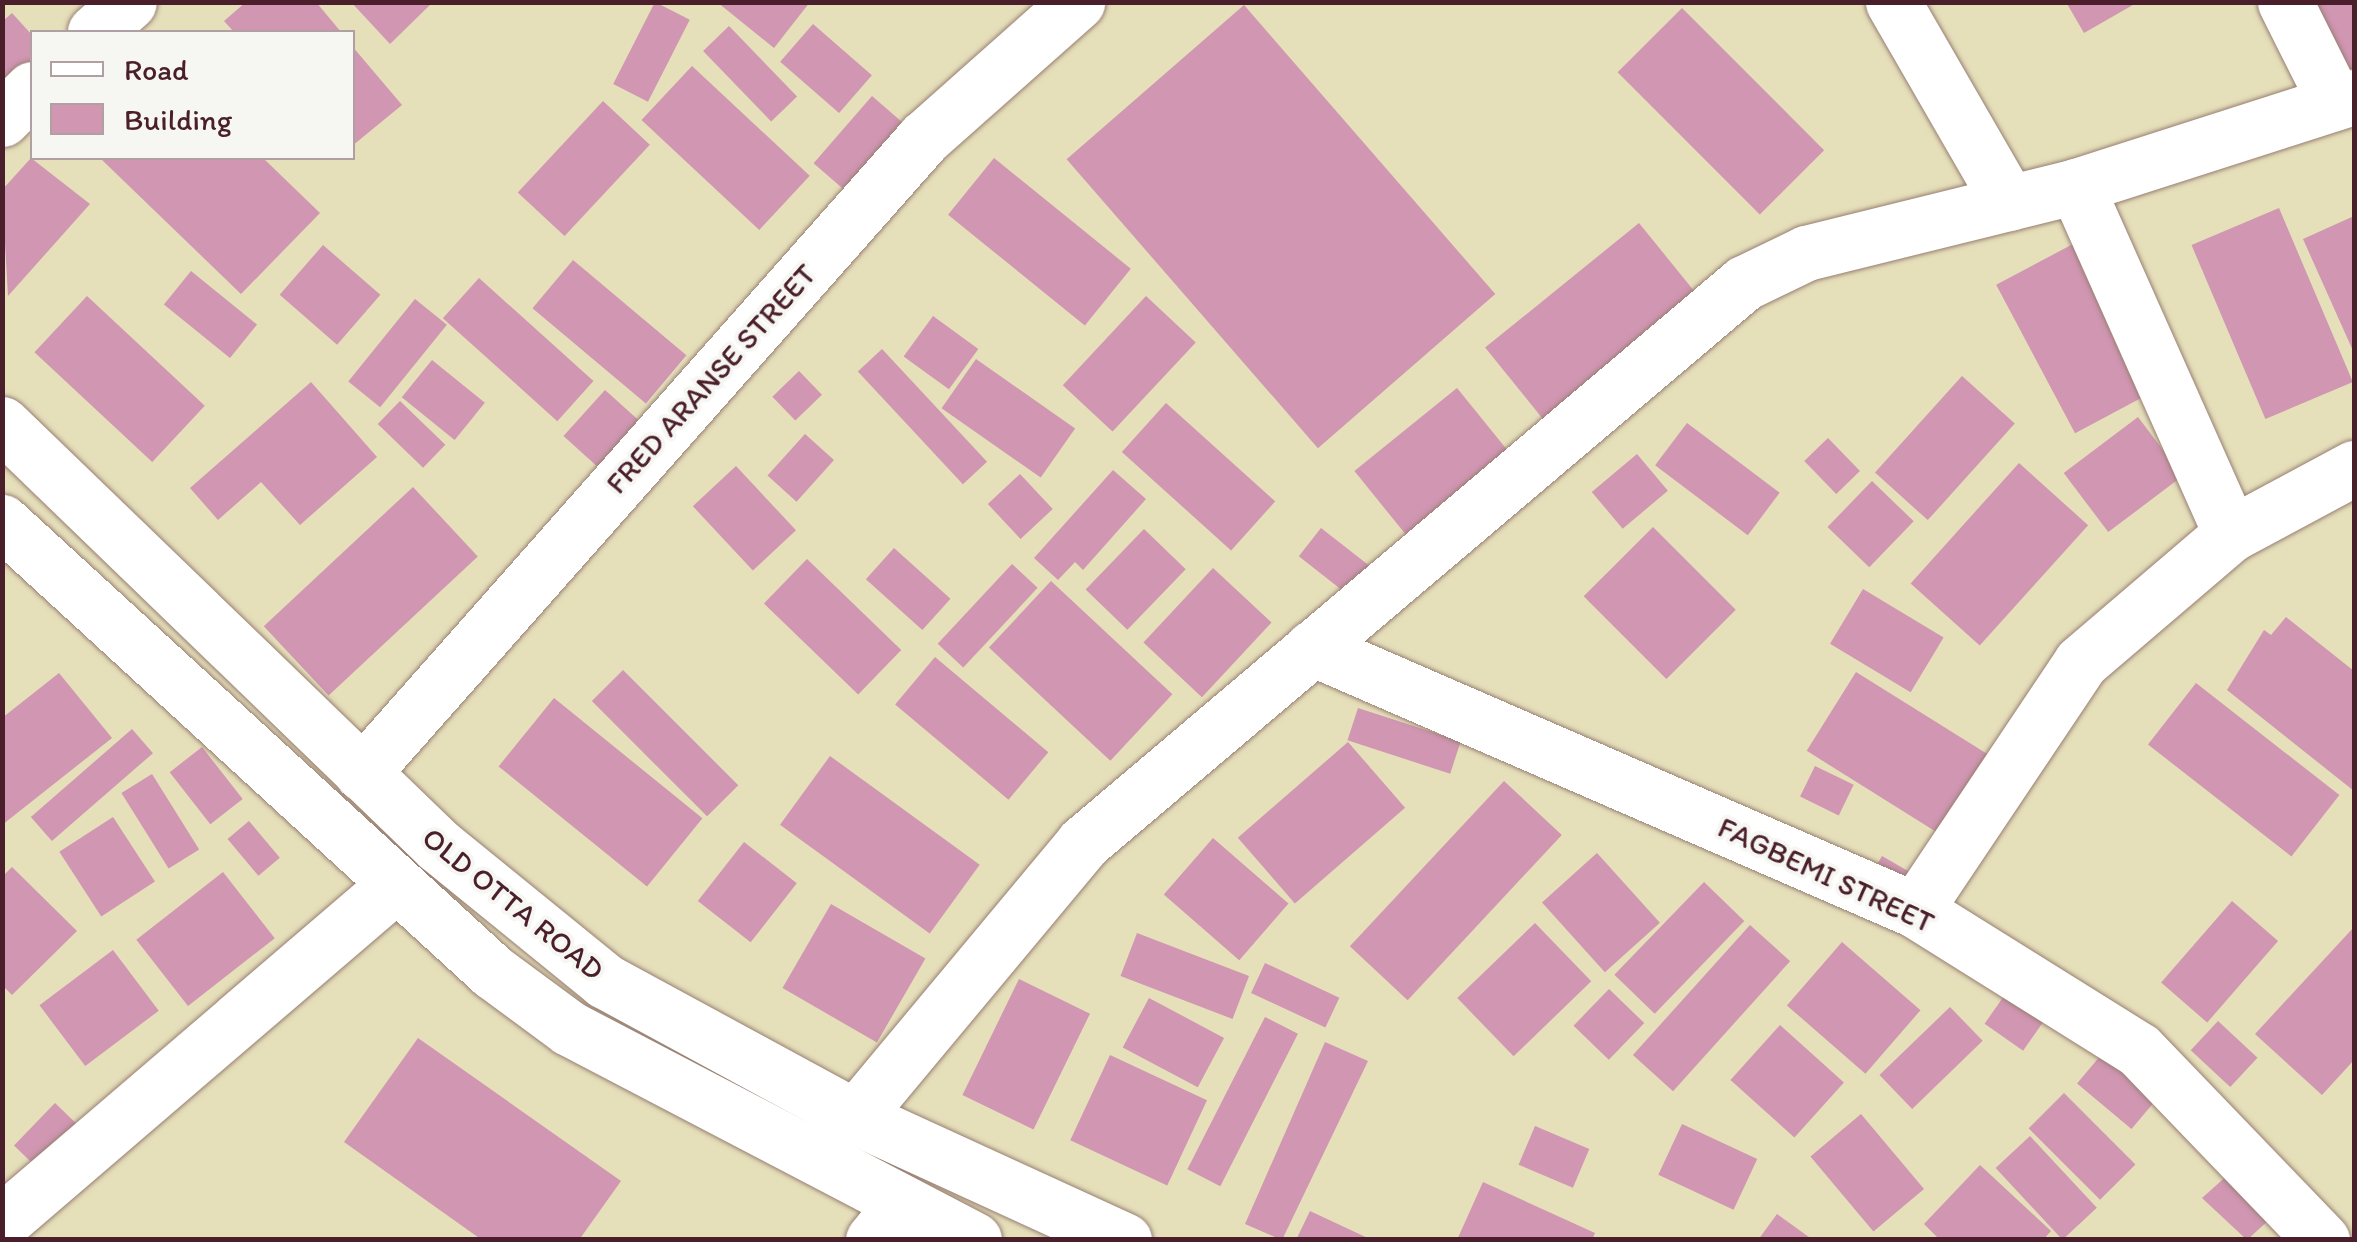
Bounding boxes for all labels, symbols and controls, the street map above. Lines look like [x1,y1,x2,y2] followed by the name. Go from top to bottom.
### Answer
[30,30,355,160] legend
[124,51,189,88] text: Road
[124,101,232,138] text: Building
[598,257,824,501] street label: FRED ARANSE STREET
[1712,809,1940,941] street label: FAGBEMI STREET
[415,820,611,988] street label: OLD OTTA ROAD

